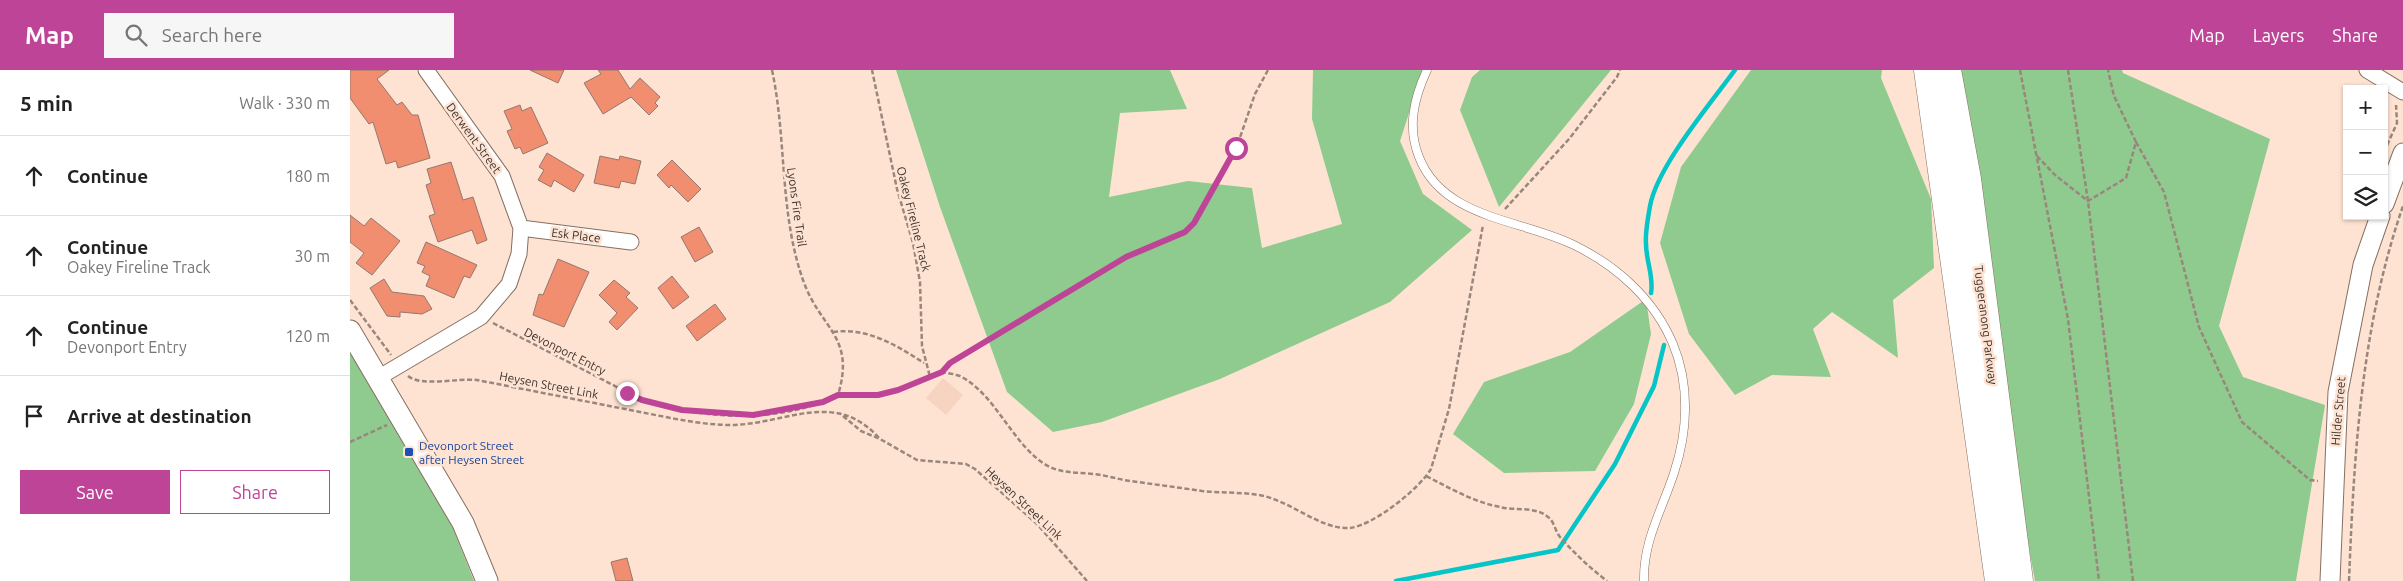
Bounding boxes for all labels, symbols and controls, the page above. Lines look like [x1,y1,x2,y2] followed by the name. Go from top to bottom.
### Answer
[104,13,454,58] search box
[122,21,150,49] icon: search
[25,22,74,49] text: Map
[162,24,262,46] text: Search here
[2189,25,2225,45] text: Map
[2253,25,2304,45] text: Layers
[2332,25,2378,45] text: Share
[2343,85,2388,220] map controls
[2343,85,2388,130] button: +
[20,91,73,115] text: 5 min
[239,94,330,112] text: Walk · 330 m
[444,100,504,176] street label: Derwent Street
[2343,130,2388,175] button: −
[1225,137,1248,160] route start
[20,162,48,190] icon: ahead
[67,165,148,187] text: Continue
[895,165,933,273] street label: Oakey Fireline Track
[285,167,330,185] text: 180 m
[785,167,809,247] street label: Lyons Fire Trail
[2343,175,2388,220] button: layers
[551,226,601,244] street label: Esk Place
[67,236,148,258] text: Continue
[20,242,48,270] icon: ahead
[294,247,330,265] text: 30 m
[67,258,211,276] text: Oakey Fireline Track
[1972,265,2000,385] street label: Tuggeranong Parkway
[67,316,148,338] text: Continue
[20,322,48,350] icon: ahead
[522,325,608,377] street label: Devonport Entry
[285,327,330,345] text: 120 m
[67,338,187,356] text: Devonport Entry
[498,369,600,401] street label: Heysen Street Link
[2329,376,2348,446] street label: Hilder Street
[616,382,639,405] route end
[20,402,48,430] icon: arrive
[67,405,252,427] text: Arrive at destination
[419,439,524,466] place label: Devonport Street after Heysen Street
[403,446,415,458] marker: Devonport Street after Heysen Street
[983,464,1065,542] street label: Heysen Street Link
[20,470,170,514] button: Save
[180,470,330,514] button: Share

